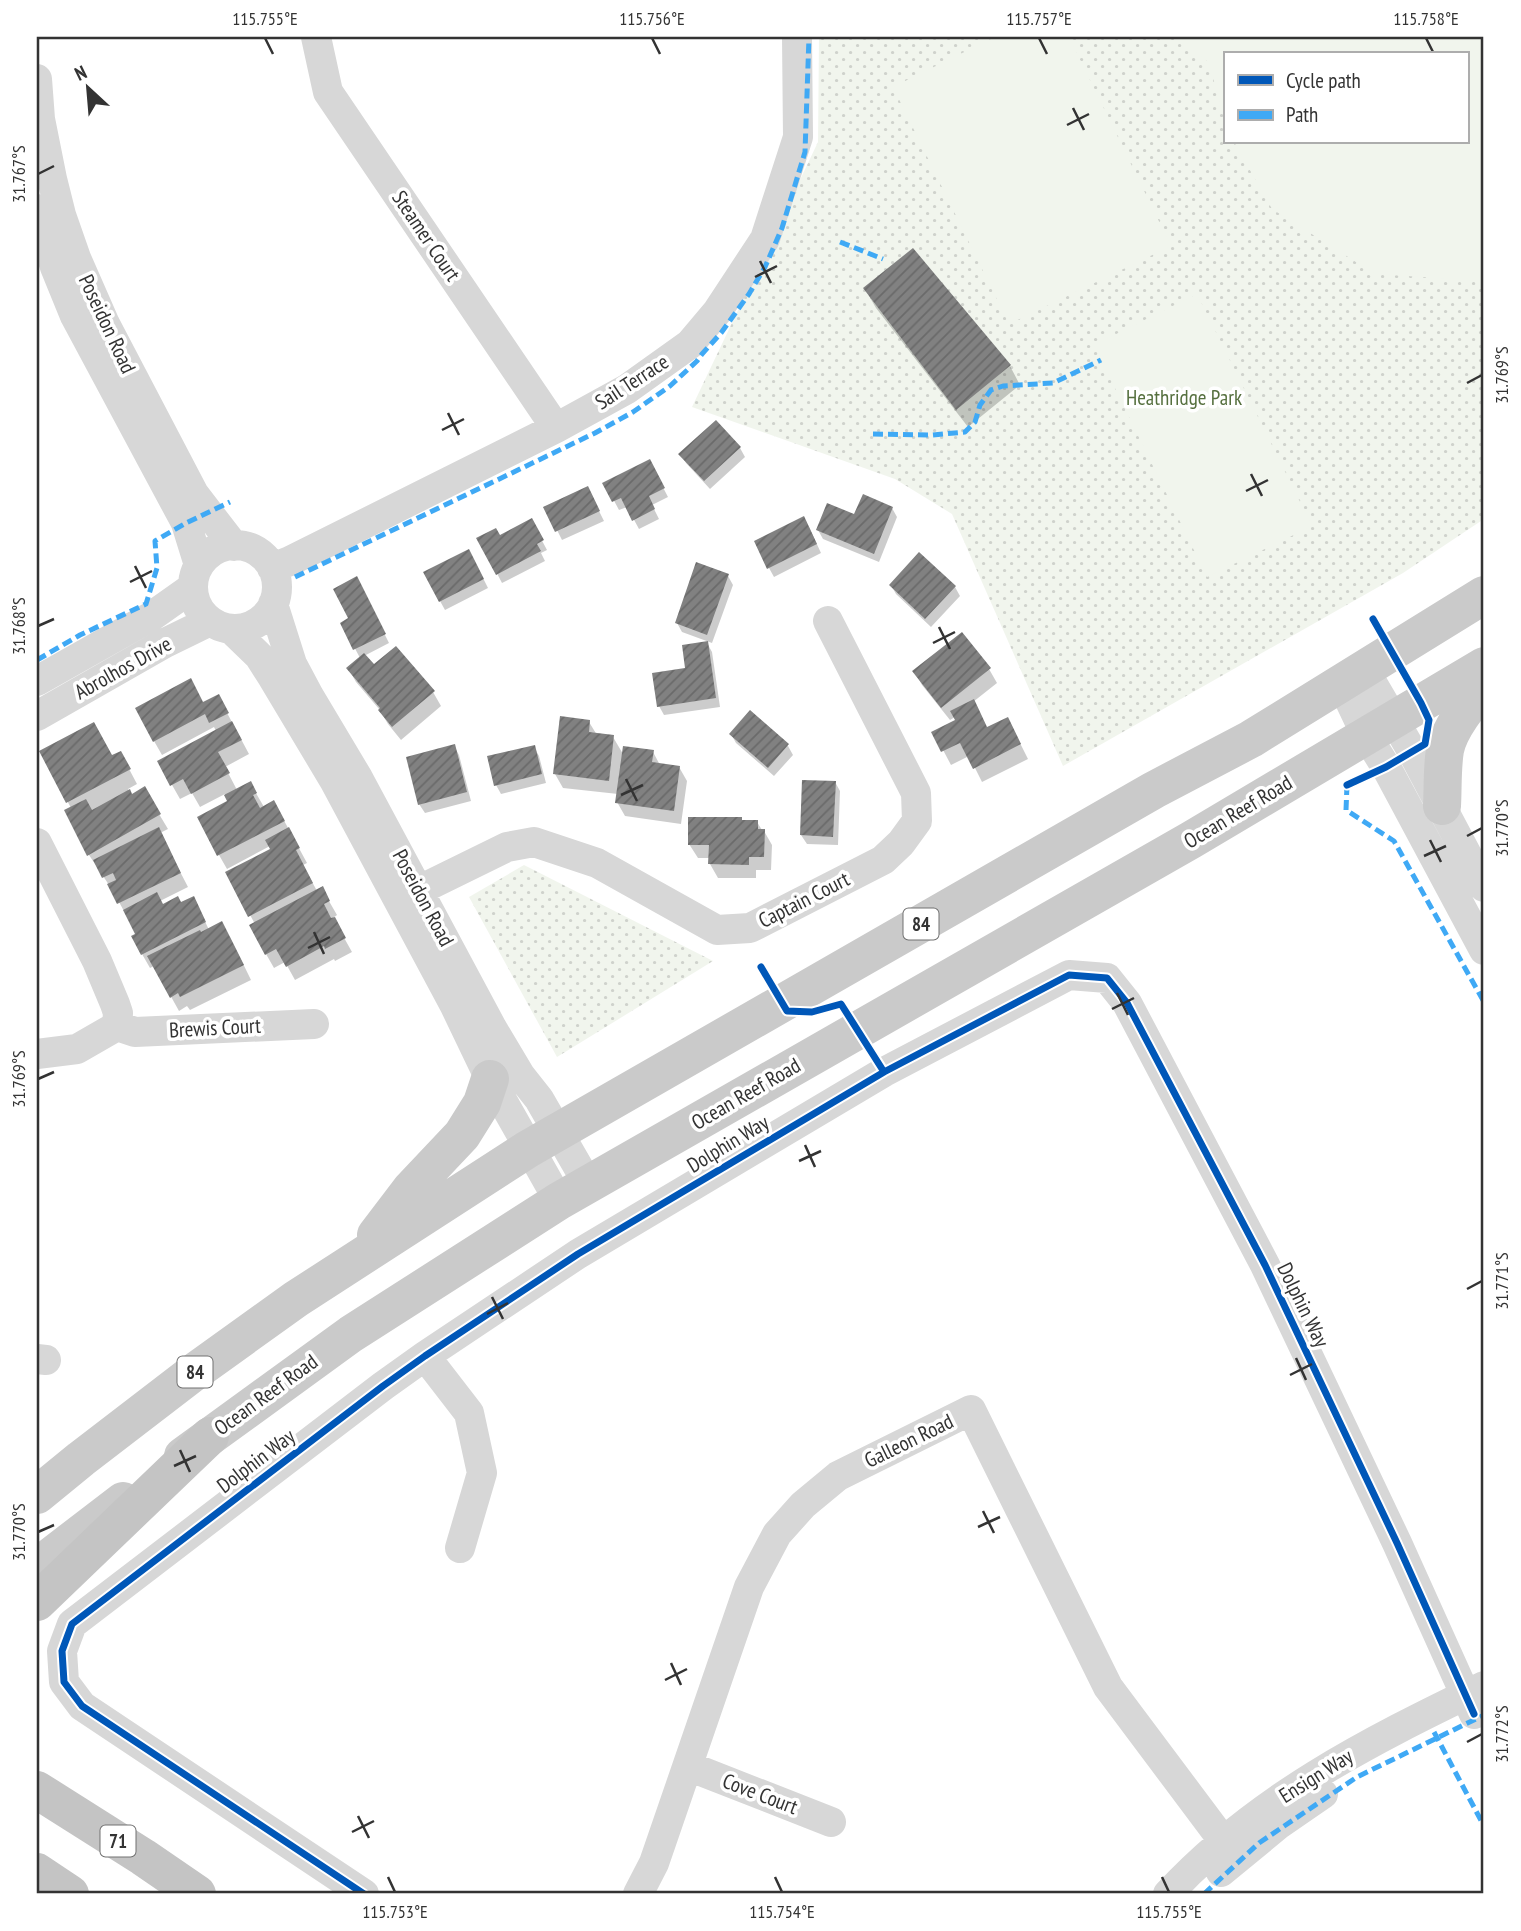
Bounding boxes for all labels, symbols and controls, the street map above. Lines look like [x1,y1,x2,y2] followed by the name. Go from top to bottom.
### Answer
[232,7,298,30] text: 115.755°E
[619,7,685,30] text: 115.756°E
[1006,7,1072,30] text: 115.757°E
[1393,7,1459,30] text: 115.758°E
[52,52,122,122] north arrow
[1224,52,1468,144] legend
[71,60,90,86] text: N
[1286,67,1361,94] text: Cycle path
[1286,101,1318,128] text: Path
[7,145,30,203] text: 31.767°S
[386,185,467,286] street label: Steamer Court
[73,270,142,378] street label: Poseidon Road
[1490,346,1513,404] text: 31.769°S
[590,348,674,415] street label: Sail Terrace
[1126,384,1242,411] park label: Heathridge Park
[7,597,30,655] text: 31.768°S
[70,630,176,705] street label: Abrolhos Drive
[1179,769,1297,854] street label: Ocean Reef Road
[1490,799,1513,857] text: 31.770°S
[387,845,460,951] street label: Poseidon Road
[754,865,854,934] street label: Captain Court
[904,908,939,940] road number: 84
[168,1012,262,1043] street label: Brewis Court
[7,1050,30,1108] text: 31.769°S
[686,1051,805,1136] street label: Ocean Reef Road
[682,1109,774,1179] street label: Dolphin Way
[1490,1252,1513,1310] text: 31.771°S
[1271,1258,1336,1352] street label: Dolphin Way
[209,1348,323,1441] street label: Ocean Reef Road
[178,1356,212,1388] road number: 84
[860,1407,958,1474] street label: Galleon Road
[211,1422,300,1499] street label: Dolphin Way
[7,1503,30,1561] text: 31.770°S
[1490,1705,1513,1763] text: 31.772°S
[1274,1742,1358,1809] street label: Ensign Way
[719,1767,802,1820] street label: Cove Court
[100,1826,136,1856] road number: 71
[362,1900,428,1923] text: 115.753°E
[749,1900,815,1923] text: 115.754°E
[1136,1900,1202,1923] text: 115.755°E

